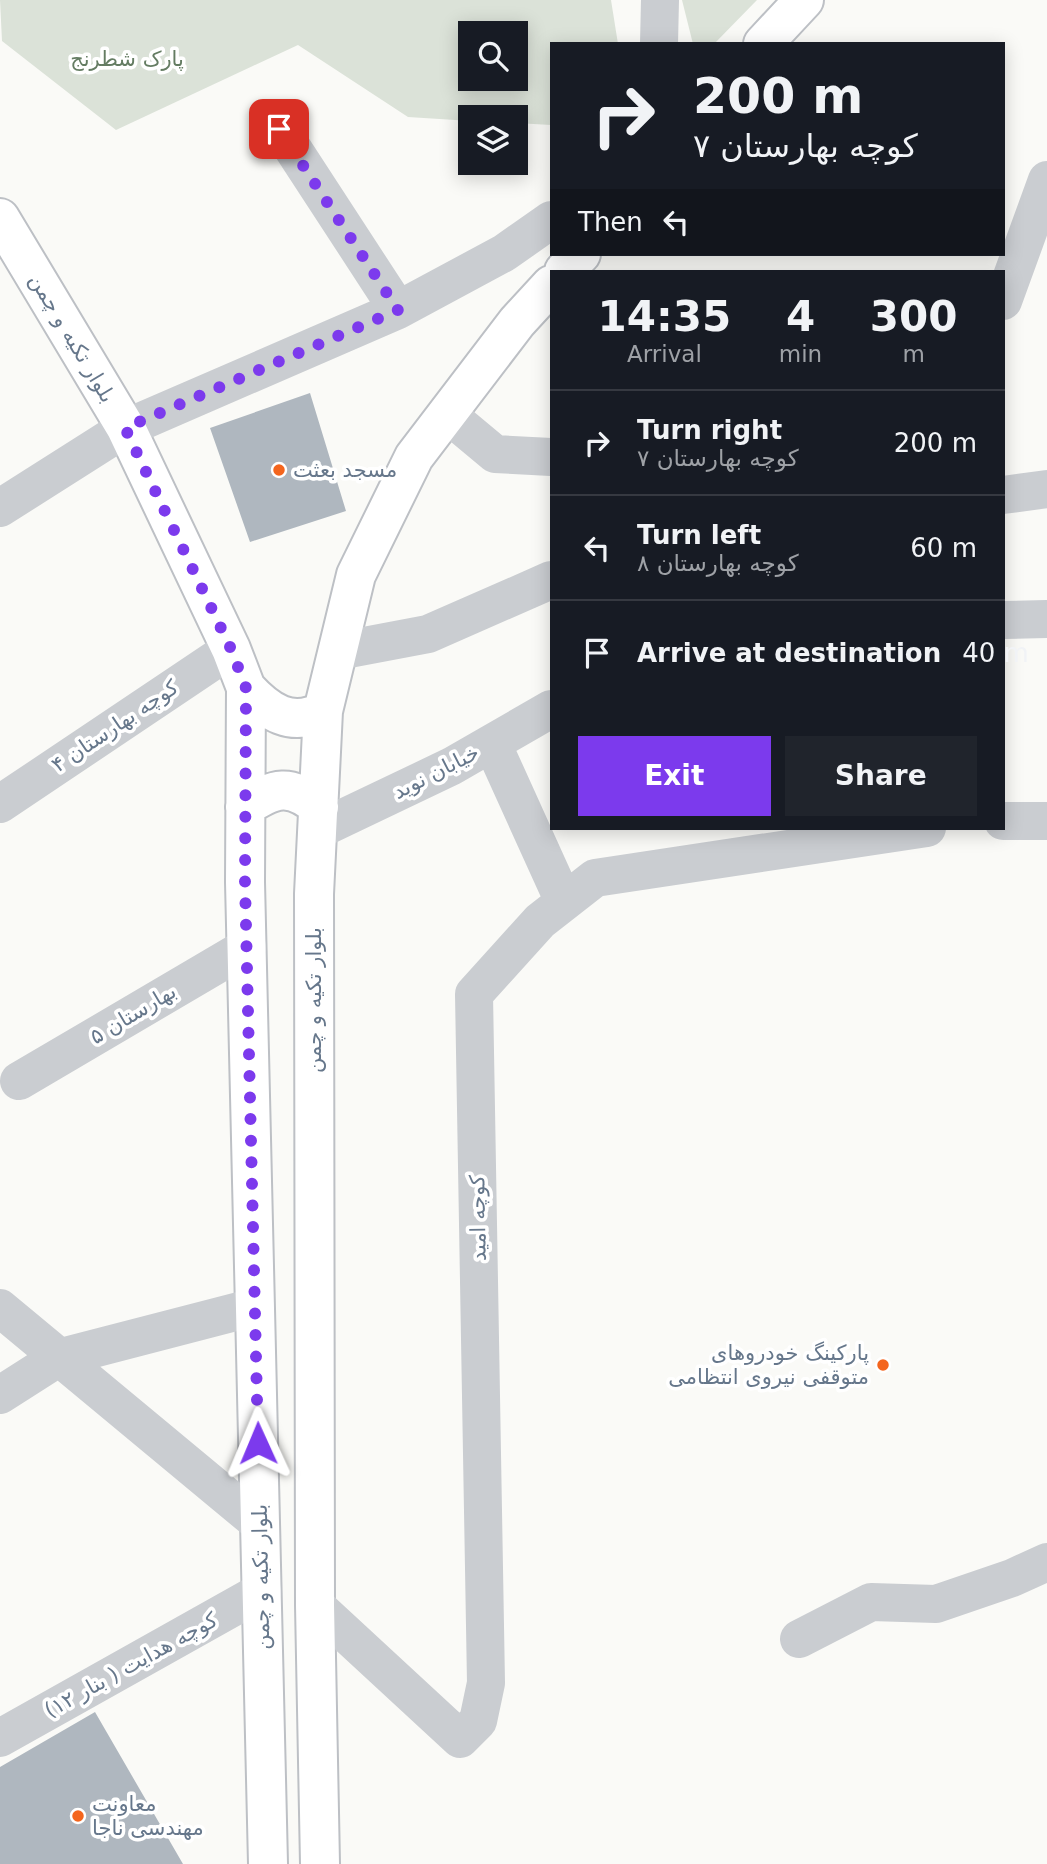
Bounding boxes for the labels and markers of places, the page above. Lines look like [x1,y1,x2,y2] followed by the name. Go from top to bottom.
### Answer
[249,99,309,159] pin
[293,458,397,482] place label: مسجد بعثت
[271,462,287,478] marker: مسجد بعثت
[668,1341,869,1389] place label: پارکینگ خودروهای متوقفی نیروی انتظامی
[875,1357,891,1373] marker: پارکینگ خودروهای متوقفی نیروی انتظامی
[92,1792,204,1840] place label: معاونت مهندسی ناجا
[70,1808,86,1824] marker: معاونت مهندسی ناجا

